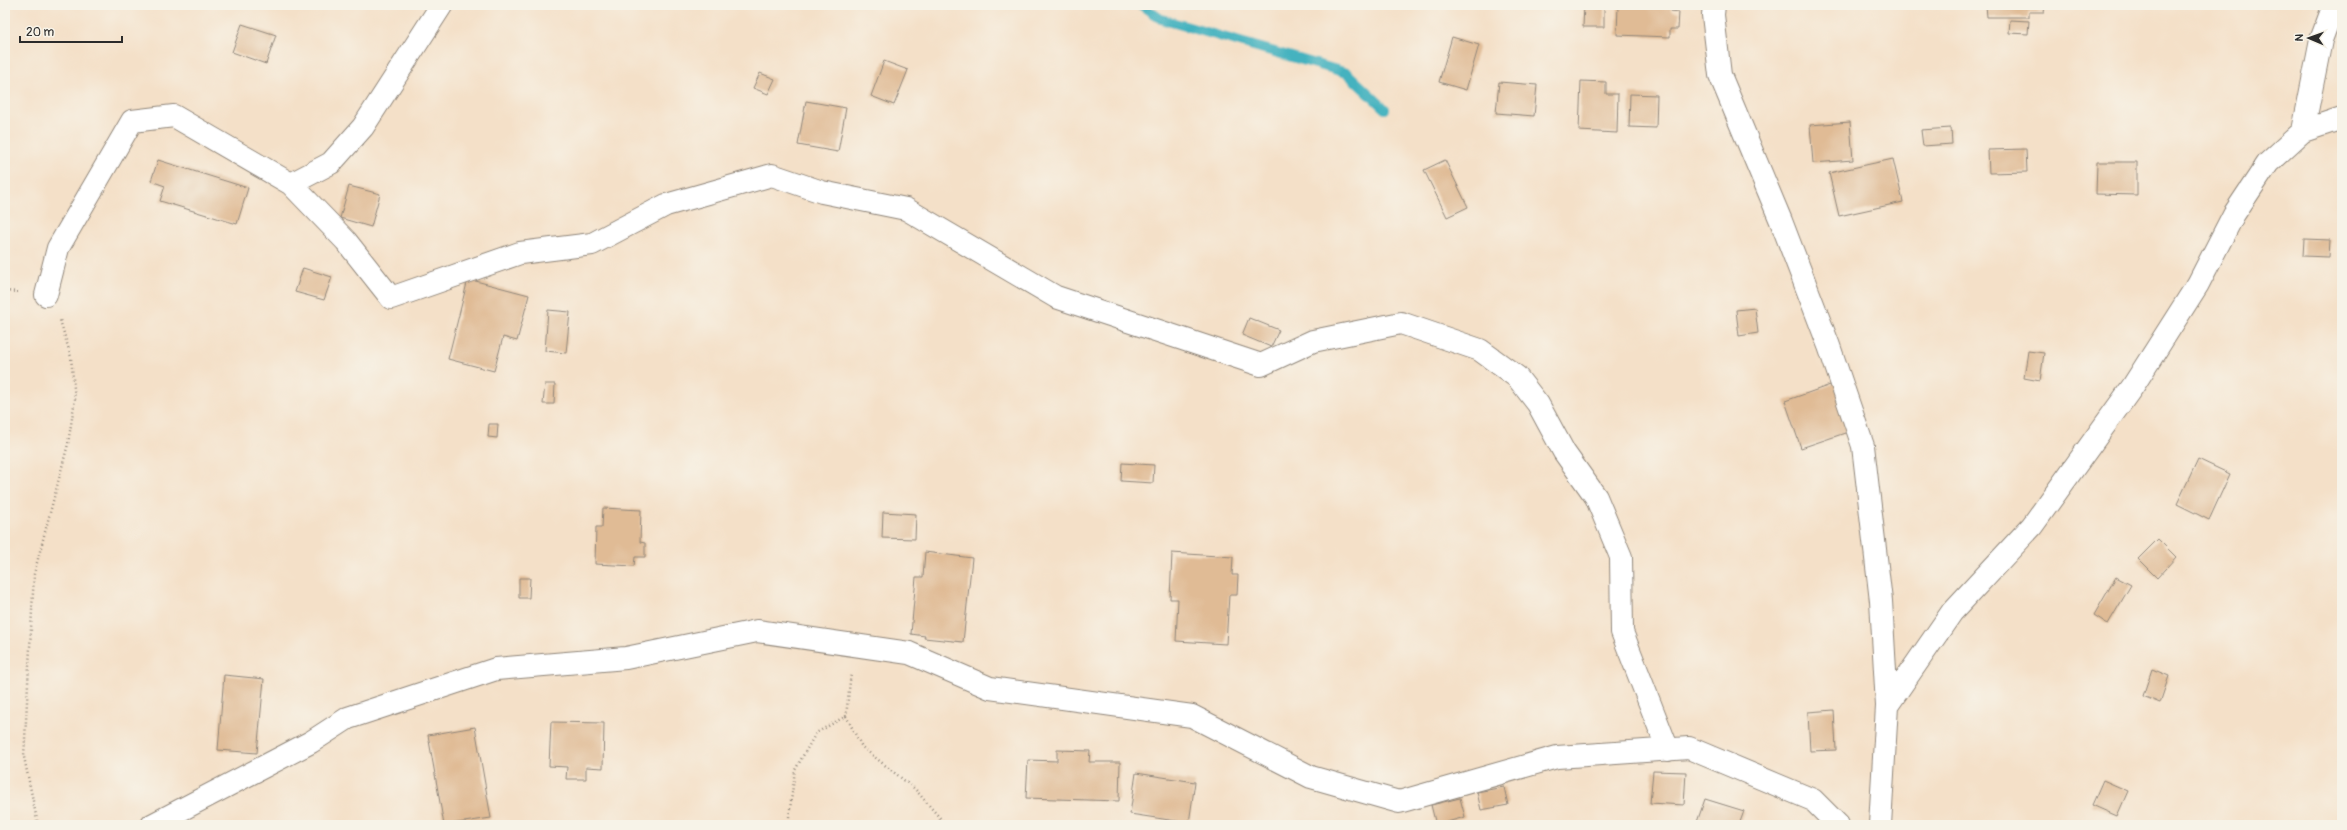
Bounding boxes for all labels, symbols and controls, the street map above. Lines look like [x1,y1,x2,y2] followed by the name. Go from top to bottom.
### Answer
[20,18,122,44] scale bar
[2289,18,2329,58] north arrow
[26,25,55,40] text: 20 m
[2293,33,2306,42] text: N

